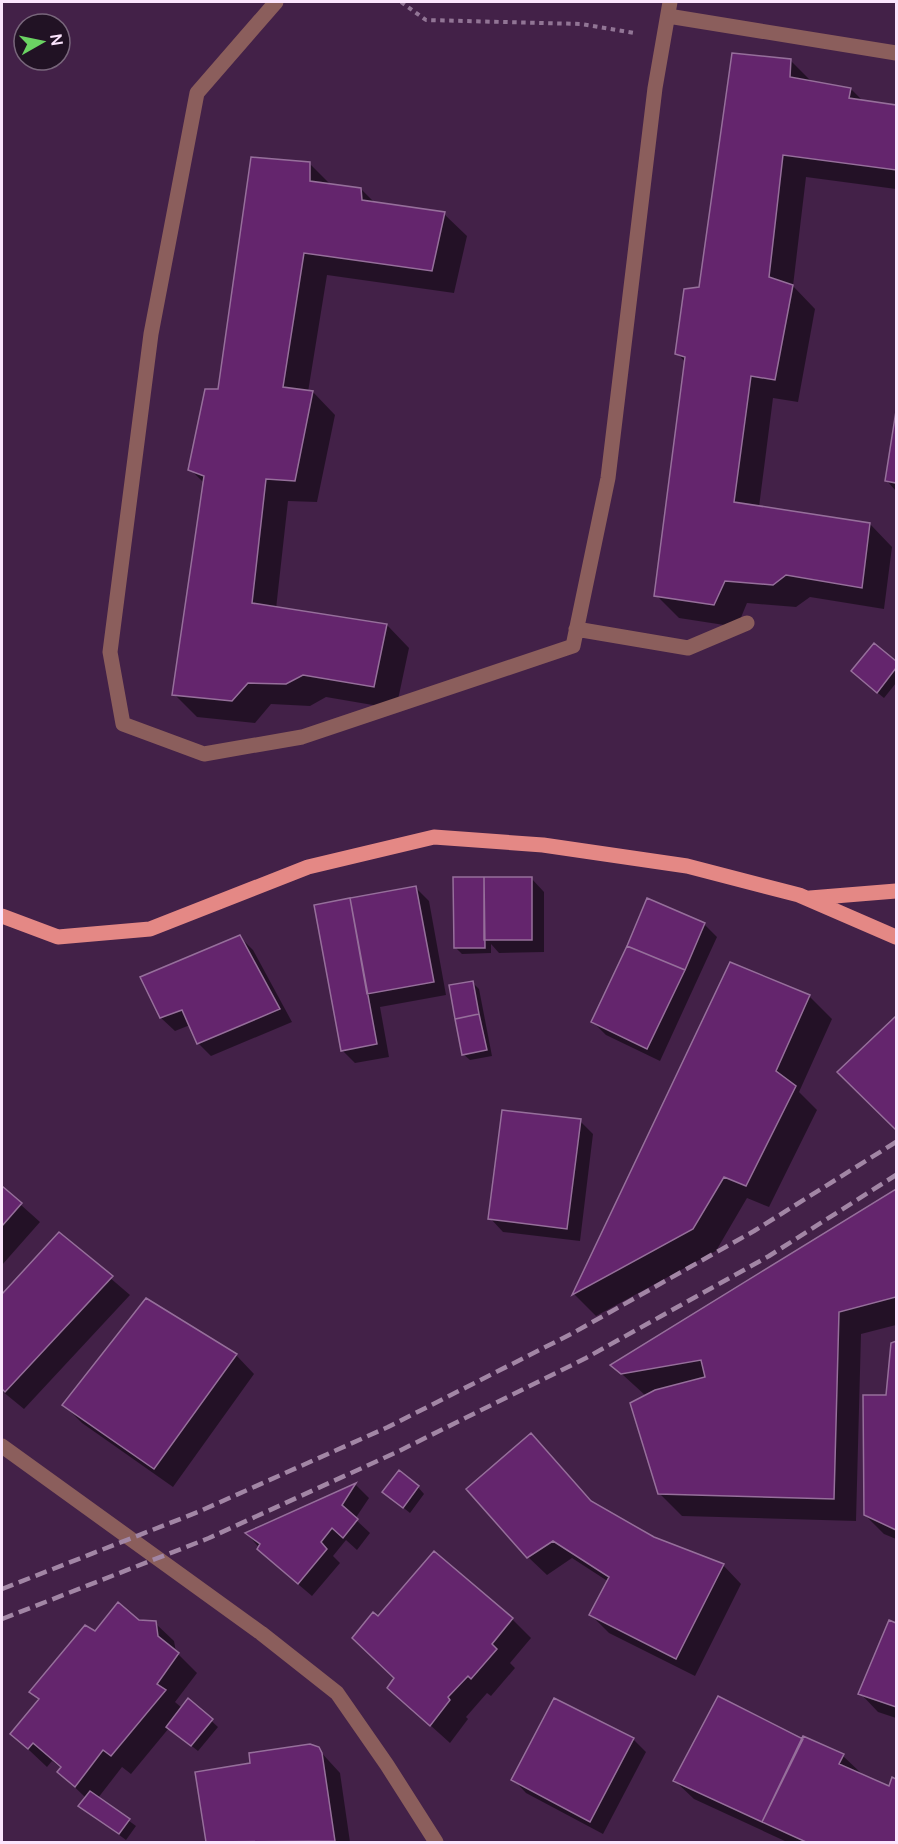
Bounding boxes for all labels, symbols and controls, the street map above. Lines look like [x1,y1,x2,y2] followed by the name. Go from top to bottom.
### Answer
[12,12,72,72] north arrow
[45,32,69,47] text: N

